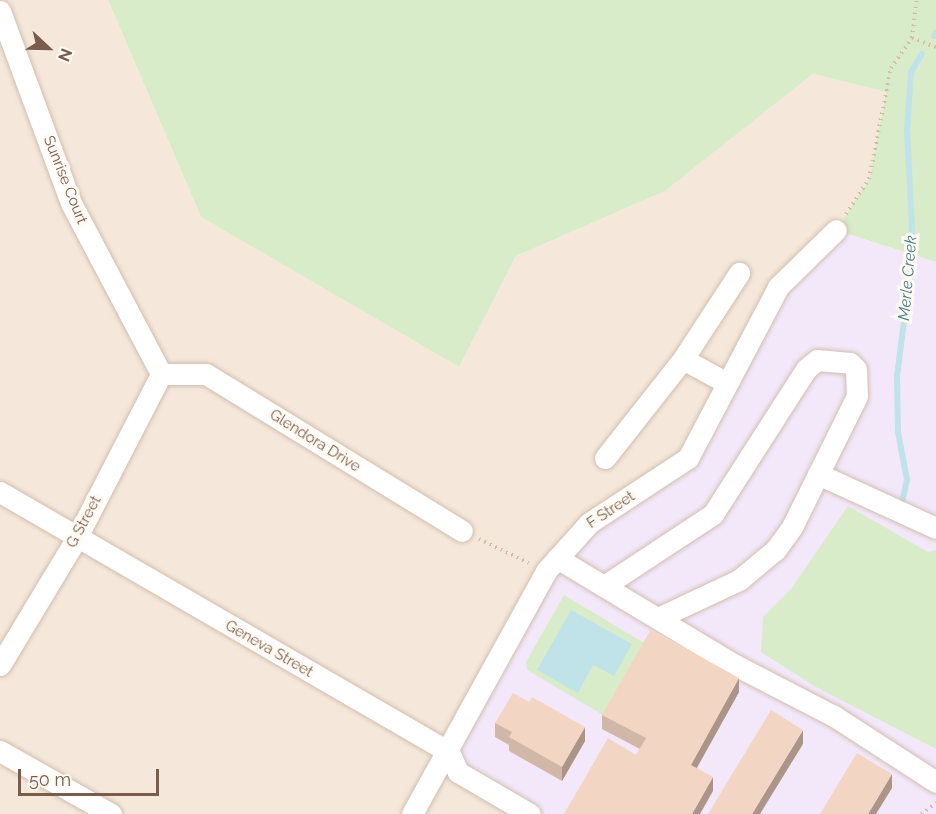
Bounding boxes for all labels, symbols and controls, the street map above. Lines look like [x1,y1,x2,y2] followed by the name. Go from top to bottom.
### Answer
[18,18,78,78] north arrow
[54,46,76,64] text: N
[39,133,91,227] street label: Sunrise Court
[895,235,921,321] water label: Merle Creek
[266,406,364,476] street label: Glendora Drive
[583,487,639,533] street label: F Street
[63,493,105,551] street label: G Street
[222,617,316,681] street label: Geneva Street
[21,757,162,795] scale bar
[29,769,71,790] text: 50 m

